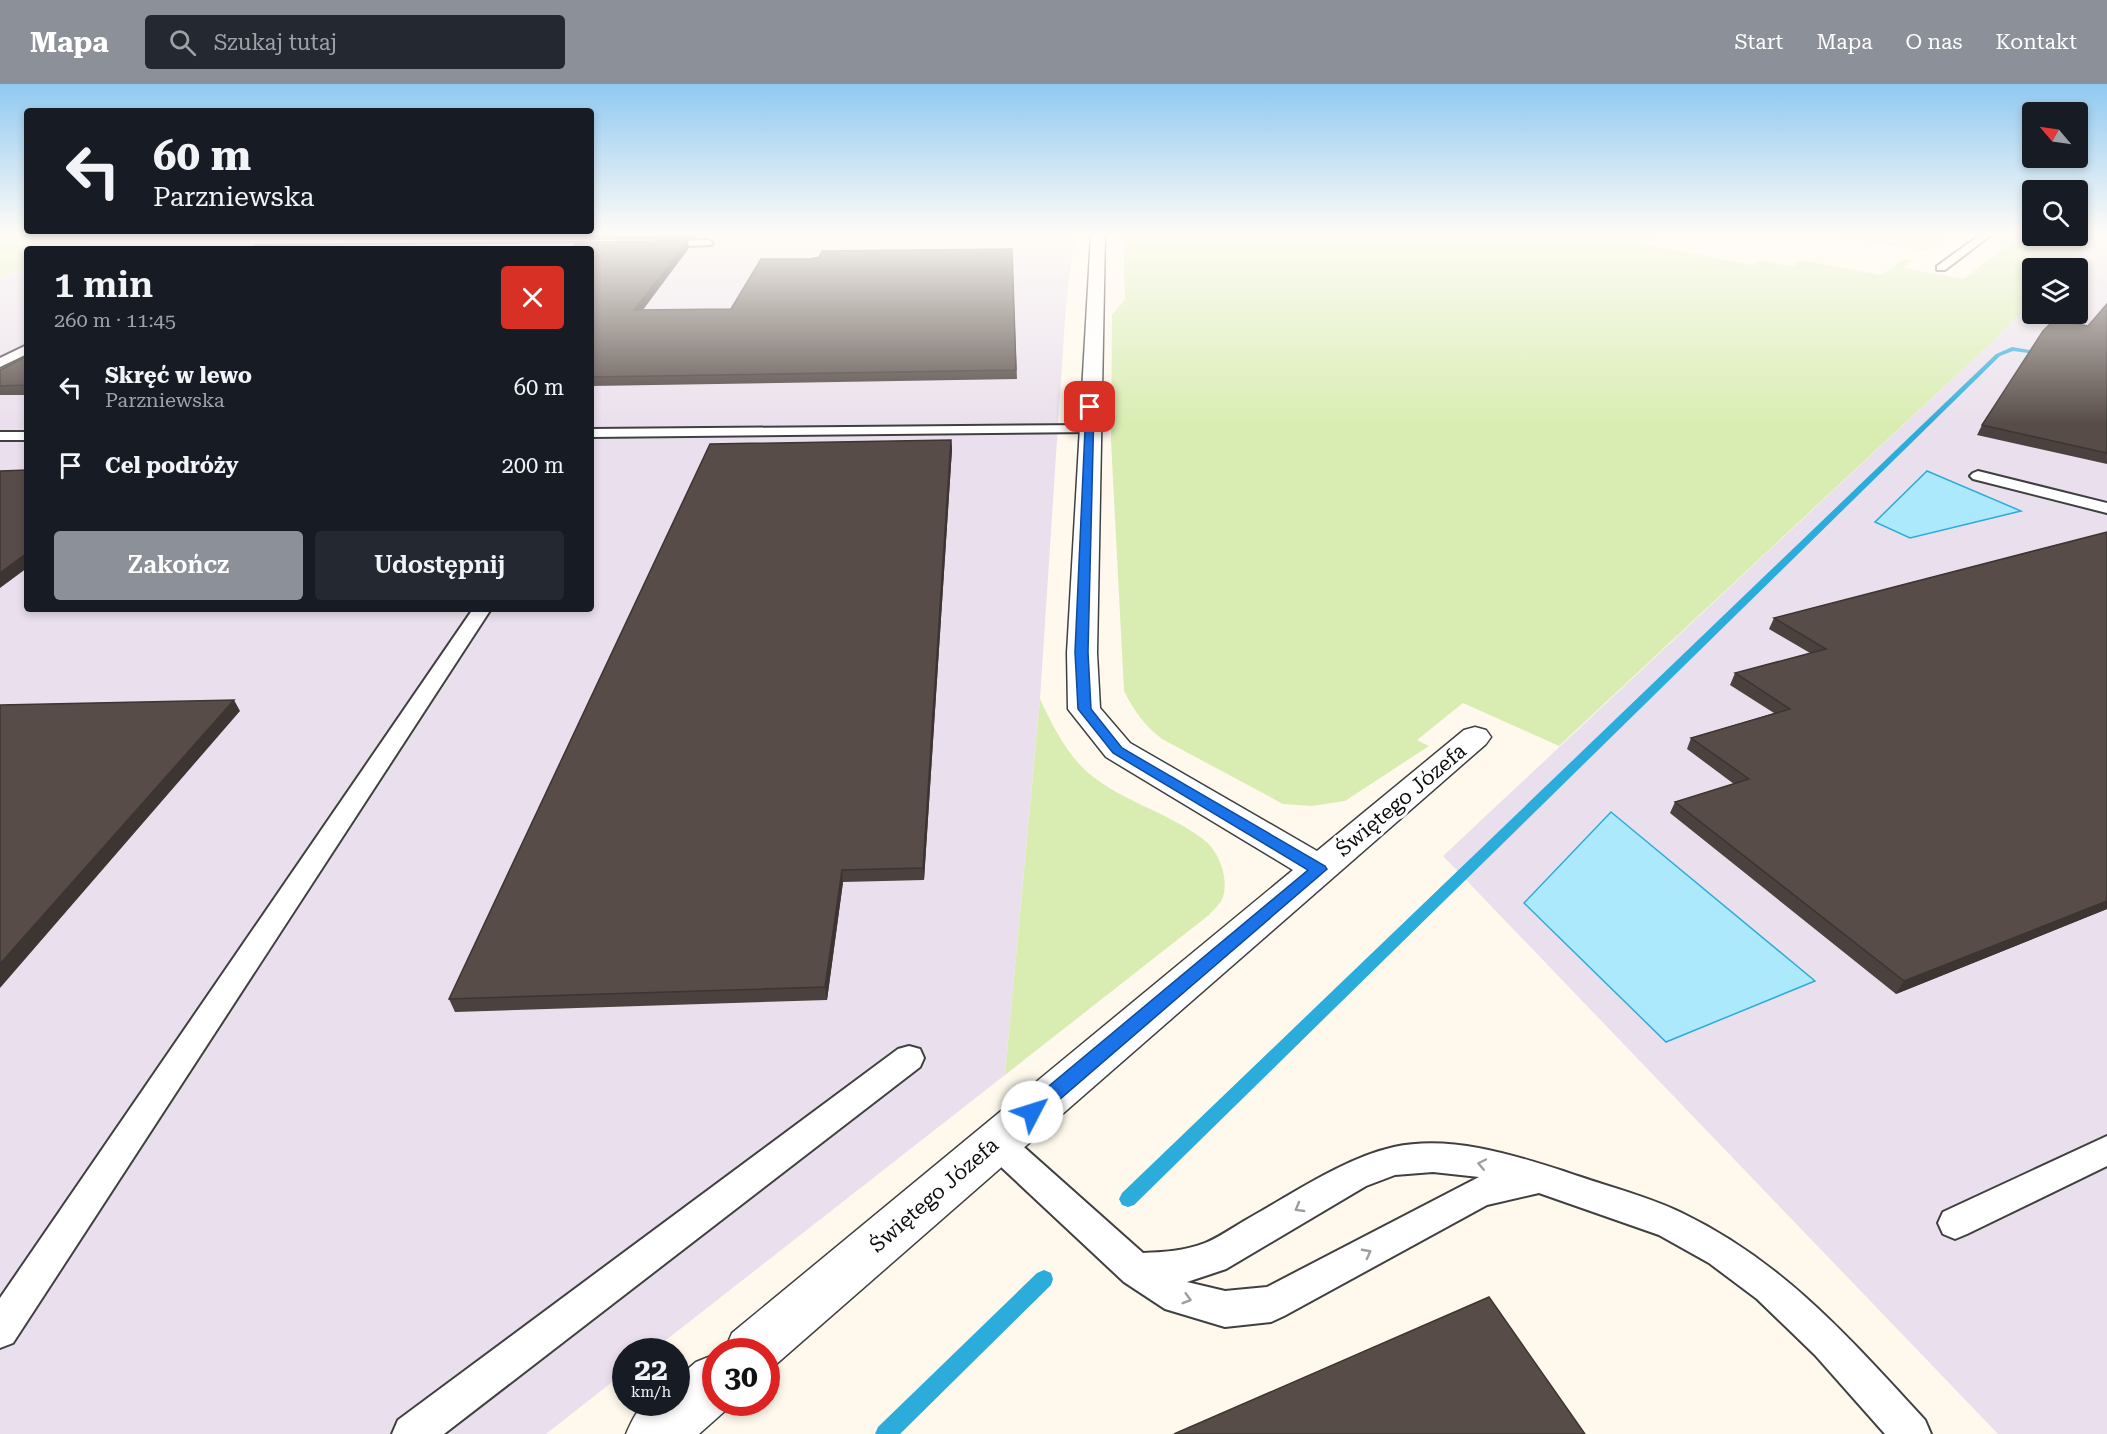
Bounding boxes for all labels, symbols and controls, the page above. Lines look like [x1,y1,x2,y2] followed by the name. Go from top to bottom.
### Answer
[145,15,565,69] search box
[30,26,109,59] text: Mapa
[166,26,199,59] icon: search
[214,30,337,55] text: Szukaj tutaj
[1735,30,1783,54] text: Start
[1816,30,1873,54] text: Mapa
[1906,30,1962,54] text: O nas
[1995,30,2077,54] text: Kontakt
[2022,102,2088,168] north arrow
[2022,102,2088,324] map controls
[153,131,251,180] text: 60 m
[54,132,132,210] icon: left
[2022,180,2088,246] button: search
[153,181,314,213] text: Parzniewska
[2022,258,2088,324] button: layers
[54,264,153,306] text: 1 min
[501,266,564,329] button: close
[54,308,176,332] text: 260 m · 11:45
[105,363,252,388] text: Skręć w lewo
[54,371,87,404] icon: left
[514,375,564,400] text: 60 m
[1064,381,1115,432] pin
[105,388,225,412] text: Parzniewska
[1073,390,1106,423] icon: arrive
[54,449,87,482] icon: arrive
[105,453,239,478] text: Cel podróży
[501,453,564,478] text: 200 m
[54,531,303,600] button: Zakończ
[315,531,564,600] button: Udostępnij
[1330,737,1471,861] street label: Świętego Józefa
[1000,1080,1064,1144] position arrow
[864,1132,1004,1257] street label: Świętego Józefa
[1477,1158,1487,1171] one-way arrow
[1294,1201,1305,1213] one-way arrow
[1361,1249,1372,1260] one-way arrow
[1181,1292,1192,1304] one-way arrow
[702,1338,780,1416] speed limit sign: 30
[634,1352,668,1387] text: 22
[631,1383,671,1401] text: km/h

